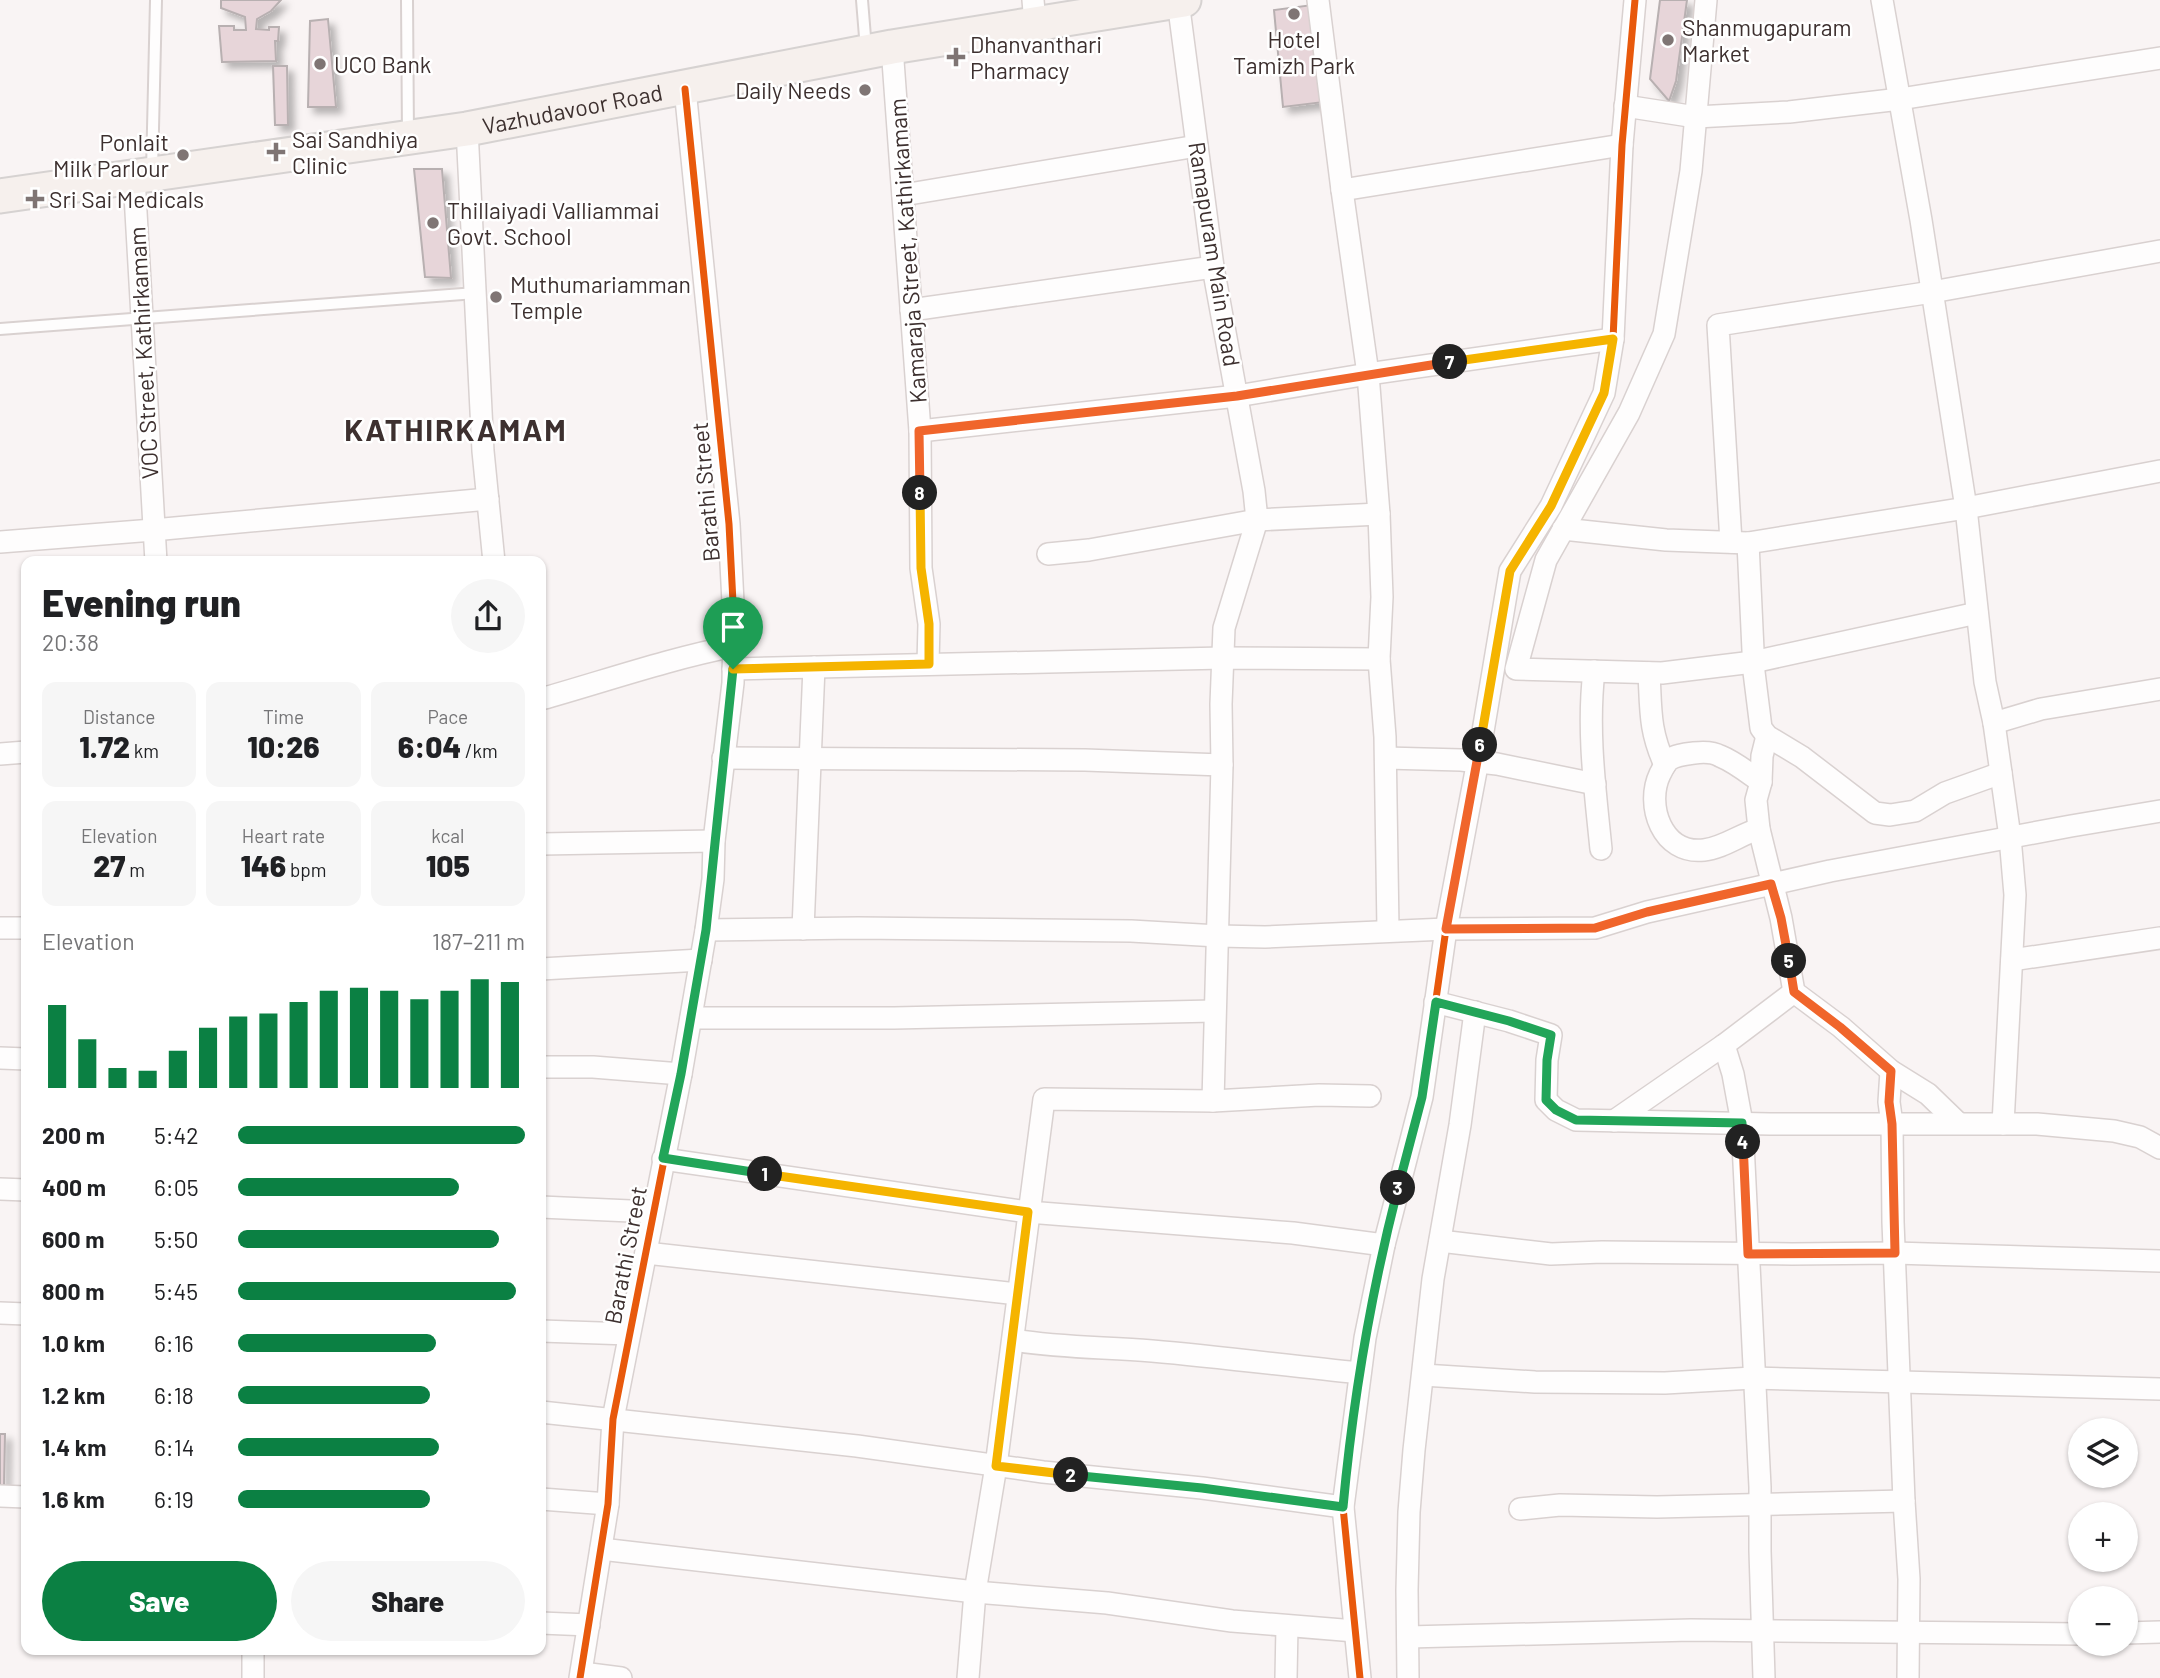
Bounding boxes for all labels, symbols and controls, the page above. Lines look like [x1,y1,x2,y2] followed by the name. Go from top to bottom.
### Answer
[1286,6,1302,22] marker: Hotel Tamizh Park
[1682,13,1852,67] place label: Shanmugapuram Market
[1233,25,1355,79] place label: Hotel Tamizh Park
[970,30,1102,84] place label: Dhanvanthari Pharmacy
[1660,32,1676,48] marker: Shanmugapuram Market
[948,49,964,65] marker: Dhanvanthari Pharmacy
[334,50,431,78] place label: UCO Bank
[312,56,328,72] marker: UCO Bank
[735,76,851,104] place label: Daily Needs
[480,78,665,140] street label: Vazhudavoor Road
[857,82,873,98] marker: Daily Needs
[882,98,932,404] street label: Kamaraja Street, Kathirkamam
[292,125,418,179] place label: Sai Sandhiya Clinic
[53,128,170,182] place label: Ponlait Milk Parlour
[1183,140,1247,368] street label: Ramapuram Main Road
[266,142,286,162] marker: Sai Sandhiya Clinic
[175,147,191,163] marker: Ponlait Milk Parlour
[49,185,204,213] place label: Sri Sai Medicals
[27,191,43,207] marker: Sri Sai Medicals
[447,196,660,250] place label: Thillaiyadi Valliammai Govt. School
[425,215,441,231] marker: Thillaiyadi Valliammai Govt. School
[122,226,164,480] street label: VOC Street, Kathirkamam
[510,270,691,324] place label: Muthumariamman Temple
[488,289,504,305] marker: Muthumariamman Temple
[1432,344,1468,380] pin: 7
[1445,350,1454,373] text: 7
[344,411,568,447] district label: KATHIRKAMAM
[685,421,725,563] street label: Barathi Street
[902,476,937,510] pin: 8
[914,481,925,504] text: 8
[42,579,241,625] text: Evening run
[451,579,525,653] button: share
[703,597,763,669] pin
[714,608,752,646] icon: arrive
[42,628,99,656] text: 20:38
[83,705,155,728] text: Distance
[263,705,304,728] text: Time
[427,705,468,728] text: Pace
[79,728,130,764] text: 1.72
[247,728,320,764] text: 10:26
[398,728,461,764] text: 6:04
[1462,728,1498,762] pin: 6
[1474,733,1485,756] text: 6
[130,739,159,762] text: km
[461,739,498,762] text: /km
[81,824,157,847] text: Elevation
[242,824,325,847] text: Heart rate
[431,824,464,847] text: kcal
[93,847,125,883] text: 27
[240,847,286,883] text: 146
[426,847,470,883] text: 105
[125,858,145,881] text: m
[286,858,327,881] text: bpm
[42,927,135,955] text: Elevation
[432,927,525,955] text: 187–211 m
[1772,944,1806,978] pin: 5
[1783,949,1794,972] text: 5
[42,1121,105,1149] text: 200 m
[154,1121,199,1149] text: 5:42
[1726,1124,1760,1160] pin: 4
[1737,1130,1748,1153] text: 4
[748,1156,782,1192] pin: 1
[761,1162,768,1185] text: 1
[1380,1170,1416,1206] pin: 3
[42,1173,106,1201] text: 400 m
[154,1173,198,1201] text: 6:05
[1392,1176,1403,1199] text: 3
[598,1184,652,1326] street label: Barathi Street
[42,1225,104,1253] text: 600 m
[154,1225,198,1253] text: 5:50
[42,1277,104,1305] text: 800 m
[154,1277,198,1305] text: 5:45
[42,1329,105,1357] text: 1.0 km
[154,1329,194,1357] text: 6:16
[42,1381,105,1409] text: 1.2 km
[154,1381,194,1409] text: 6:18
[2068,1418,2138,1656] map controls
[2068,1418,2138,1488] button: layers
[42,1433,106,1461] text: 1.4 km
[154,1433,194,1461] text: 6:14
[1054,1458,1088,1492] pin: 2
[1065,1463,1076,1486] text: 2
[42,1485,105,1513] text: 1.6 km
[154,1485,194,1513] text: 6:19
[2068,1502,2138,1572] button: +
[42,1561,277,1641] button: Save
[291,1561,525,1641] button: Share
[2068,1586,2138,1656] button: −

